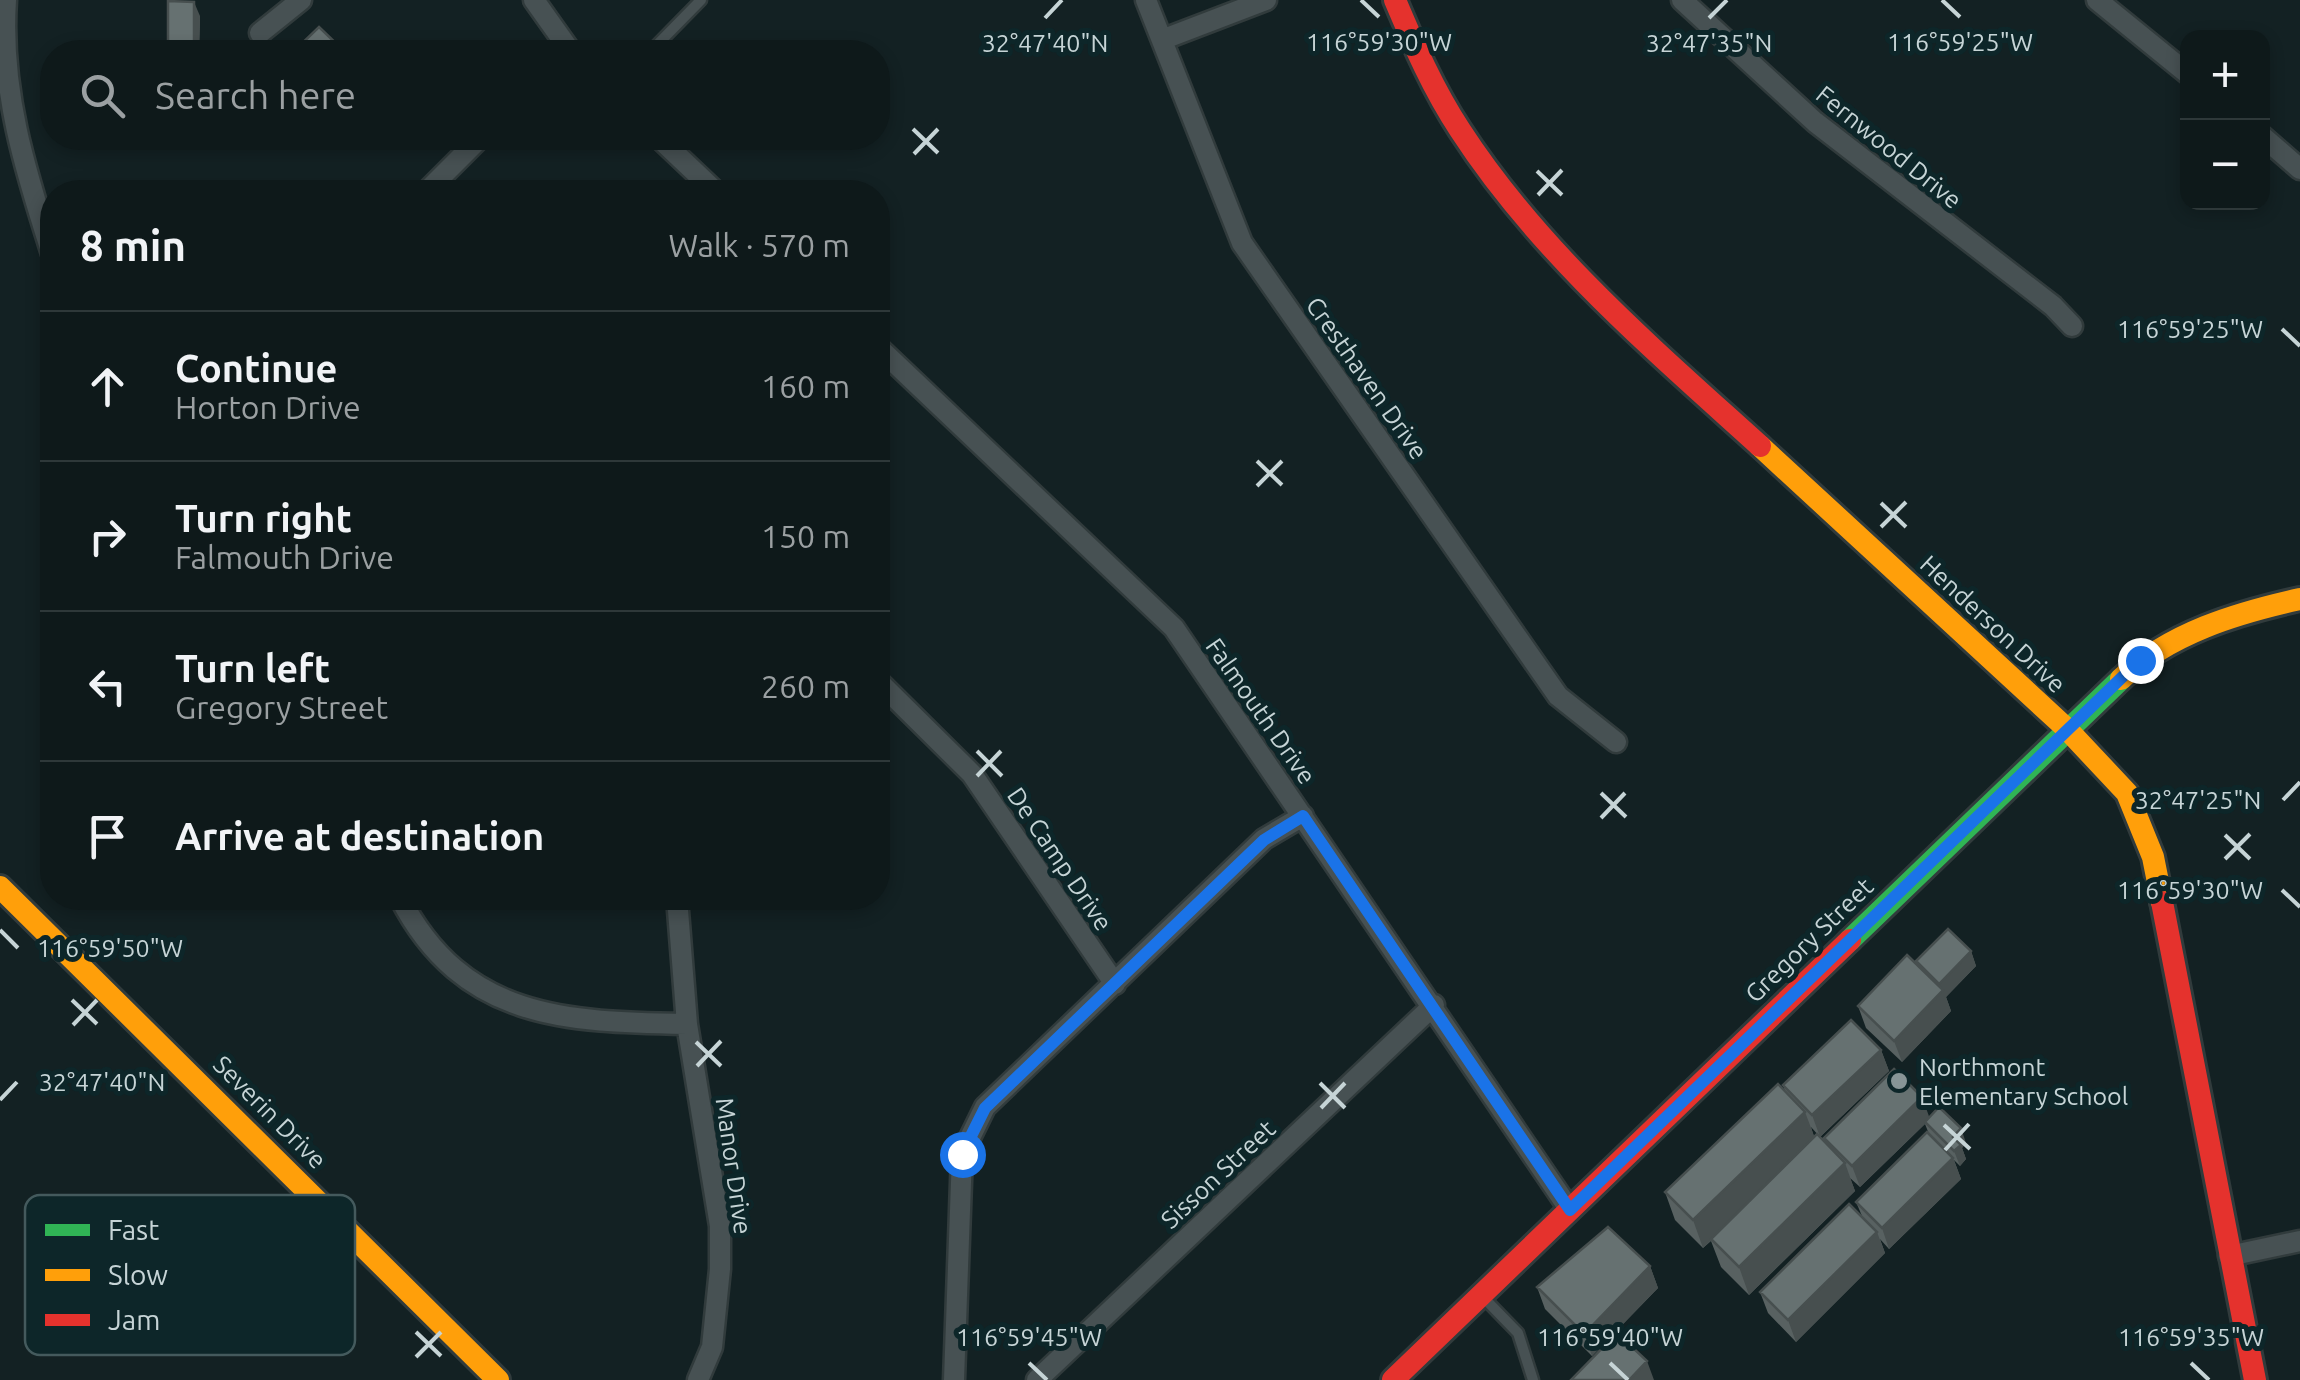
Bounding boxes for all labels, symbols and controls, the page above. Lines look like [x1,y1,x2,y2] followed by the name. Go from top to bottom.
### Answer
[1306,28,1452,56] text: 116°59'30"W
[1887,28,2033,56] text: 116°59'25"W
[982,29,1108,57] text: 32°47'40"N
[1646,29,1772,57] text: 32°47'35"N
[2180,30,2270,210] map controls
[2180,30,2270,120] button: +
[40,40,890,150] search box
[75,68,130,123] icon: search
[155,74,356,116] text: Search here
[1811,80,1967,214] street label: Fernwood Drive
[2180,120,2270,210] button: −
[80,222,186,269] text: 8 min
[668,227,850,263] text: Walk · 570 m
[1301,292,1433,464] street label: Cresthaven Drive
[2117,315,2263,343] text: 116°59'25"W
[175,347,337,389] text: Continue
[80,359,135,414] icon: ahead
[761,368,850,404] text: 160 m
[175,389,361,425] text: Horton Drive
[175,497,352,539] text: Turn right
[80,509,135,564] icon: right
[761,518,850,554] text: 150 m
[175,539,394,575] text: Falmouth Drive
[1915,550,2071,698] street label: Henderson Drive
[1200,633,1322,789] street label: Falmouth Drive
[2118,638,2164,684] route end
[175,647,330,689] text: Turn left
[80,659,135,714] icon: left
[761,668,850,704] text: 260 m
[175,689,388,725] text: Gregory Street
[1002,782,1118,936] street label: De Camp Drive
[2135,786,2261,814] text: 32°47'25"N
[80,809,135,864] icon: arrive
[175,815,544,857] text: Arrive at destination
[1739,872,1879,1008] street label: Gregory Street
[2117,876,2263,904] text: 116°59'30"W
[37,934,183,962] text: 116°59'50"W
[208,1050,332,1174] street label: Severin Drive
[1919,1053,2128,1110] place label: Northmont Elementary School
[39,1068,165,1096] text: 32°47'40"N
[1888,1070,1910,1092] marker: Northmont Elementary School
[711,1096,757,1236] street label: Manor Drive
[1155,1114,1281,1234] street label: Sisson Street
[940,1132,986,1178] route start
[25,1195,355,1355] legend
[108,1214,159,1245] text: Fast
[108,1259,168,1290] text: Slow
[108,1304,160,1335] text: Jam
[956,1323,1102,1351] text: 116°59'45"W
[1537,1323,1683,1351] text: 116°59'40"W
[2118,1323,2264,1351] text: 116°59'35"W

